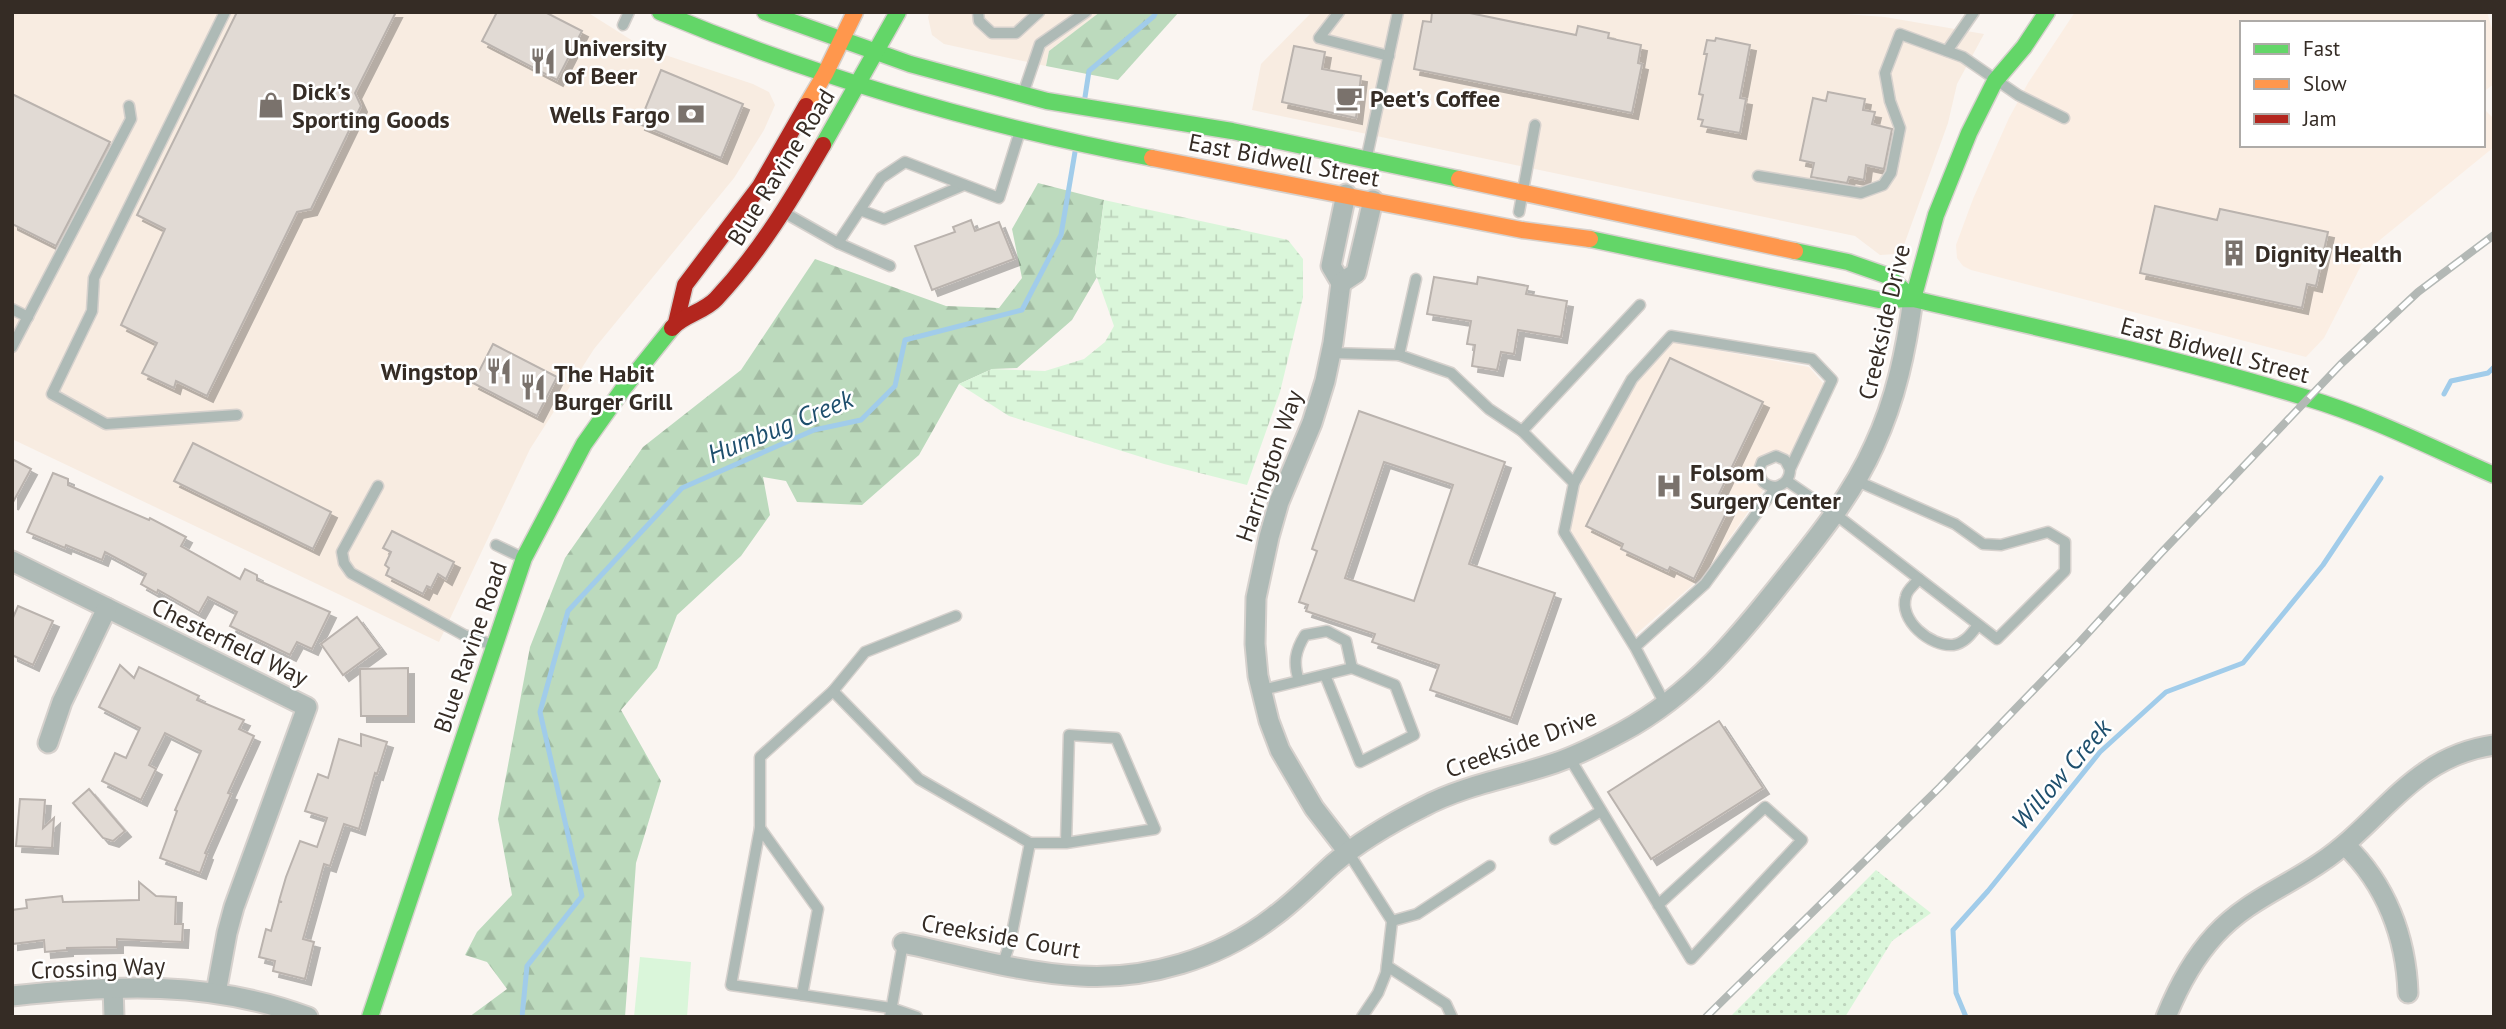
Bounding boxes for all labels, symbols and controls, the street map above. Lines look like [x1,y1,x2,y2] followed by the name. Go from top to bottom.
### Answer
[2240,21,2485,147] legend
[564,32,667,91] place label: University of Beer
[2303,35,2340,62] text: Fast
[528,46,558,76] restaurant icon: University of Beer
[2303,70,2347,97] text: Slow
[292,76,450,135] place label: Dick's Sporting Goods
[720,83,842,251] street label: Blue Ravine Road
[1334,83,1364,113] cafe icon: Peet's Coffee
[1370,83,1500,114] place label: Peet's Coffee
[256,90,286,120] shop icon: Dick's Sporting Goods
[550,99,670,130] place label: Wells Fargo
[676,99,706,129] bank icon: Wells Fargo
[2302,105,2337,132] text: Jam
[1186,126,1382,194] street label: East Bidwell Street
[2219,238,2249,268] building icon: Dignity Health
[2255,238,2402,269] place label: Dignity Health
[1851,241,1917,403] street label: Creekside Drive
[2117,310,2313,390] street label: East Bidwell Street
[381,356,478,387] place label: Wingstop
[484,356,514,386] restaurant icon: Wingstop
[554,358,673,417] place label: The Habit Burger Grill
[518,372,548,402] restaurant icon: The Habit Burger Grill
[702,381,859,470] water label: Humbug Creek
[1229,386,1309,546] street label: Harrington Way
[1690,457,1841,516] place label: Folsom Surgery Center
[1654,471,1684,501] hospital icon: Folsom Surgery Center
[426,557,514,737] street label: Blue Ravine Road
[147,591,313,693] street label: Chesterfield Way
[1441,701,1601,785] street label: Creekside Drive
[2004,711,2119,836] water label: Willow Creek
[919,907,1083,965] street label: Creekside Court
[30,950,166,986] street label: Crossing Way

